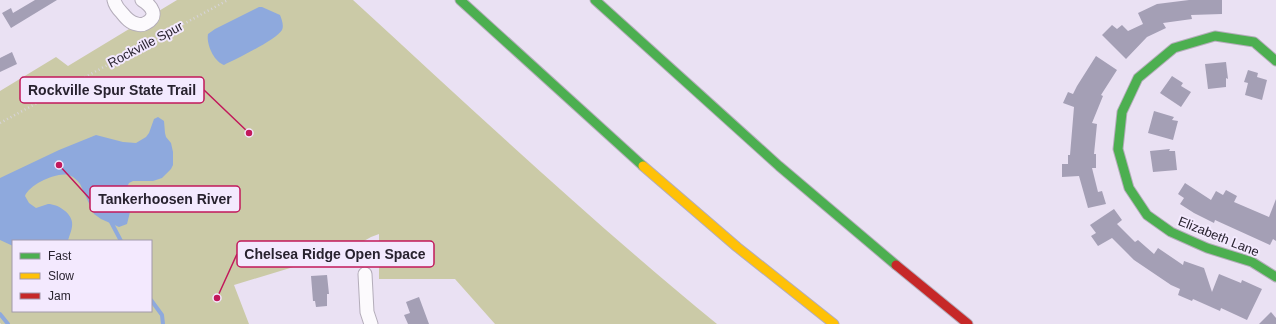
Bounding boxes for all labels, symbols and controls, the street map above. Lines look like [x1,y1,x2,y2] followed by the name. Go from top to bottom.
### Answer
[105,18,186,71] street label: Rockville Spur
[20,77,204,103] callout: Rockville Spur State Trail
[28,82,196,98] text: Rockville Spur State Trail
[90,186,240,212] callout: Tankerhoosen River
[98,191,232,207] text: Tankerhoosen River
[1176,213,1261,260] street label: Elizabeth Lane
[12,240,152,312] legend
[237,241,434,267] callout: Chelsea Ridge Open Space
[244,246,426,262] text: Chelsea Ridge Open Space
[48,249,72,263] text: Fast
[48,269,74,283] text: Slow
[48,289,71,303] text: Jam

